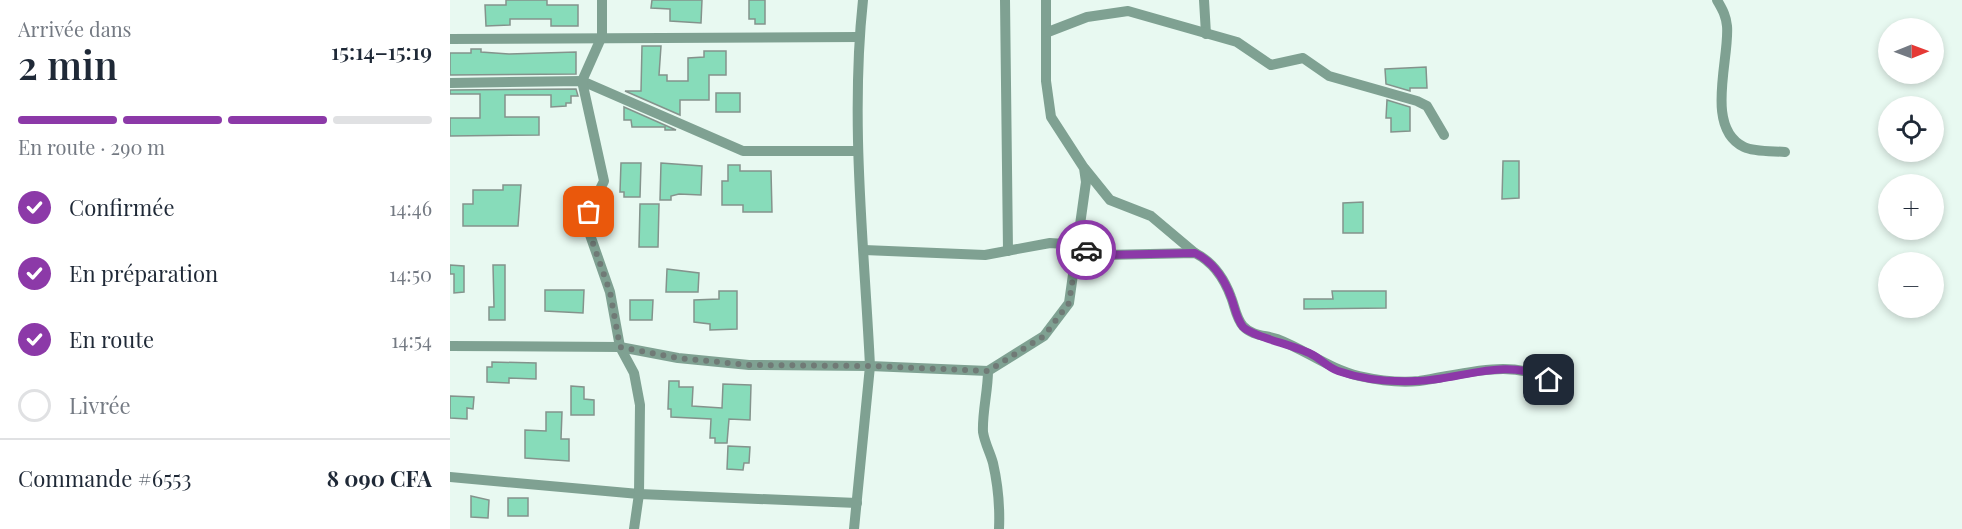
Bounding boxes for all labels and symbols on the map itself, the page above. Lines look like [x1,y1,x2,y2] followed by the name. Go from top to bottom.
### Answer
[1878,18,1944,84] north arrow
[563,186,614,237] pin
[1056,220,1116,280] courier
[1523,354,1574,405] pin

